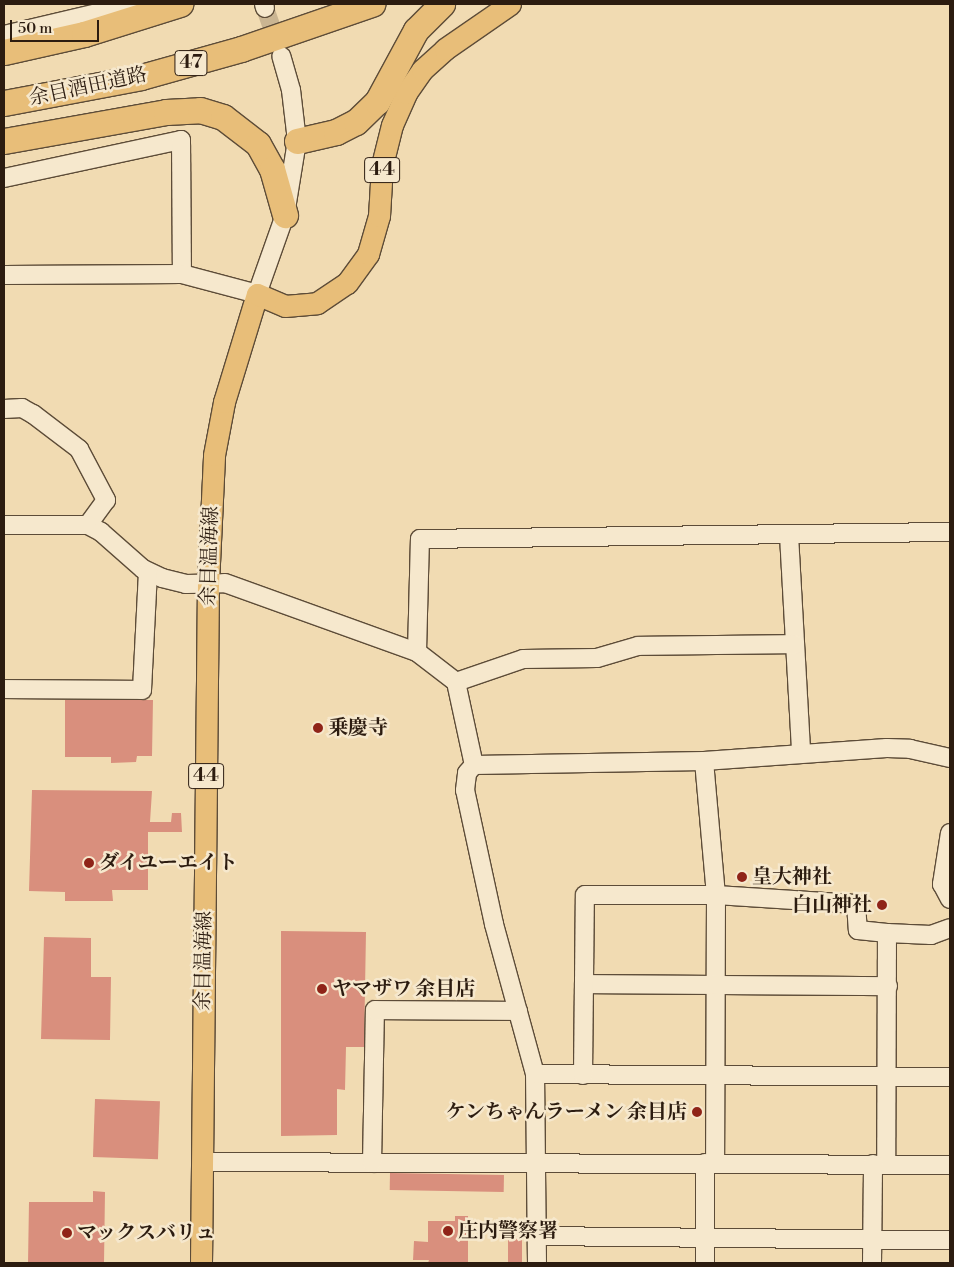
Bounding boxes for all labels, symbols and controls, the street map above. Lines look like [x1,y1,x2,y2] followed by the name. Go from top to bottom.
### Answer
[12,10,101,42] scale bar
[18,19,52,38] text: 50 m
[174,46,208,80] road number: 47
[27,63,149,111] street label: 余目酒田道路
[363,154,401,186] road number: 44
[196,506,224,606] street label: 余目温海線
[328,716,388,740] place label: 乗慶寺
[312,722,324,734] marker: 乗慶寺
[187,759,225,792] road number: 44
[99,851,239,875] place label: ダイユーエイト
[83,857,95,869] marker: ダイユーエイト
[752,865,832,889] place label: 皇大神社
[736,871,748,883] marker: 皇大神社
[792,893,872,917] place label: 白山神社
[876,899,888,911] marker: 白山神社
[191,911,217,1011] street label: 余目温海線
[332,977,475,1001] place label: ヤマザワ 余目店
[316,983,328,995] marker: ヤマザワ 余目店
[444,1100,687,1124] place label: ケンちゃんラーメン 余目店
[691,1106,703,1118] marker: ケンちゃんラーメン 余目店
[458,1219,558,1243] place label: 庄内警察署
[77,1221,217,1245] place label: マックスバリュ
[442,1225,454,1237] marker: 庄内警察署
[61,1227,73,1239] marker: マックスバリュ

